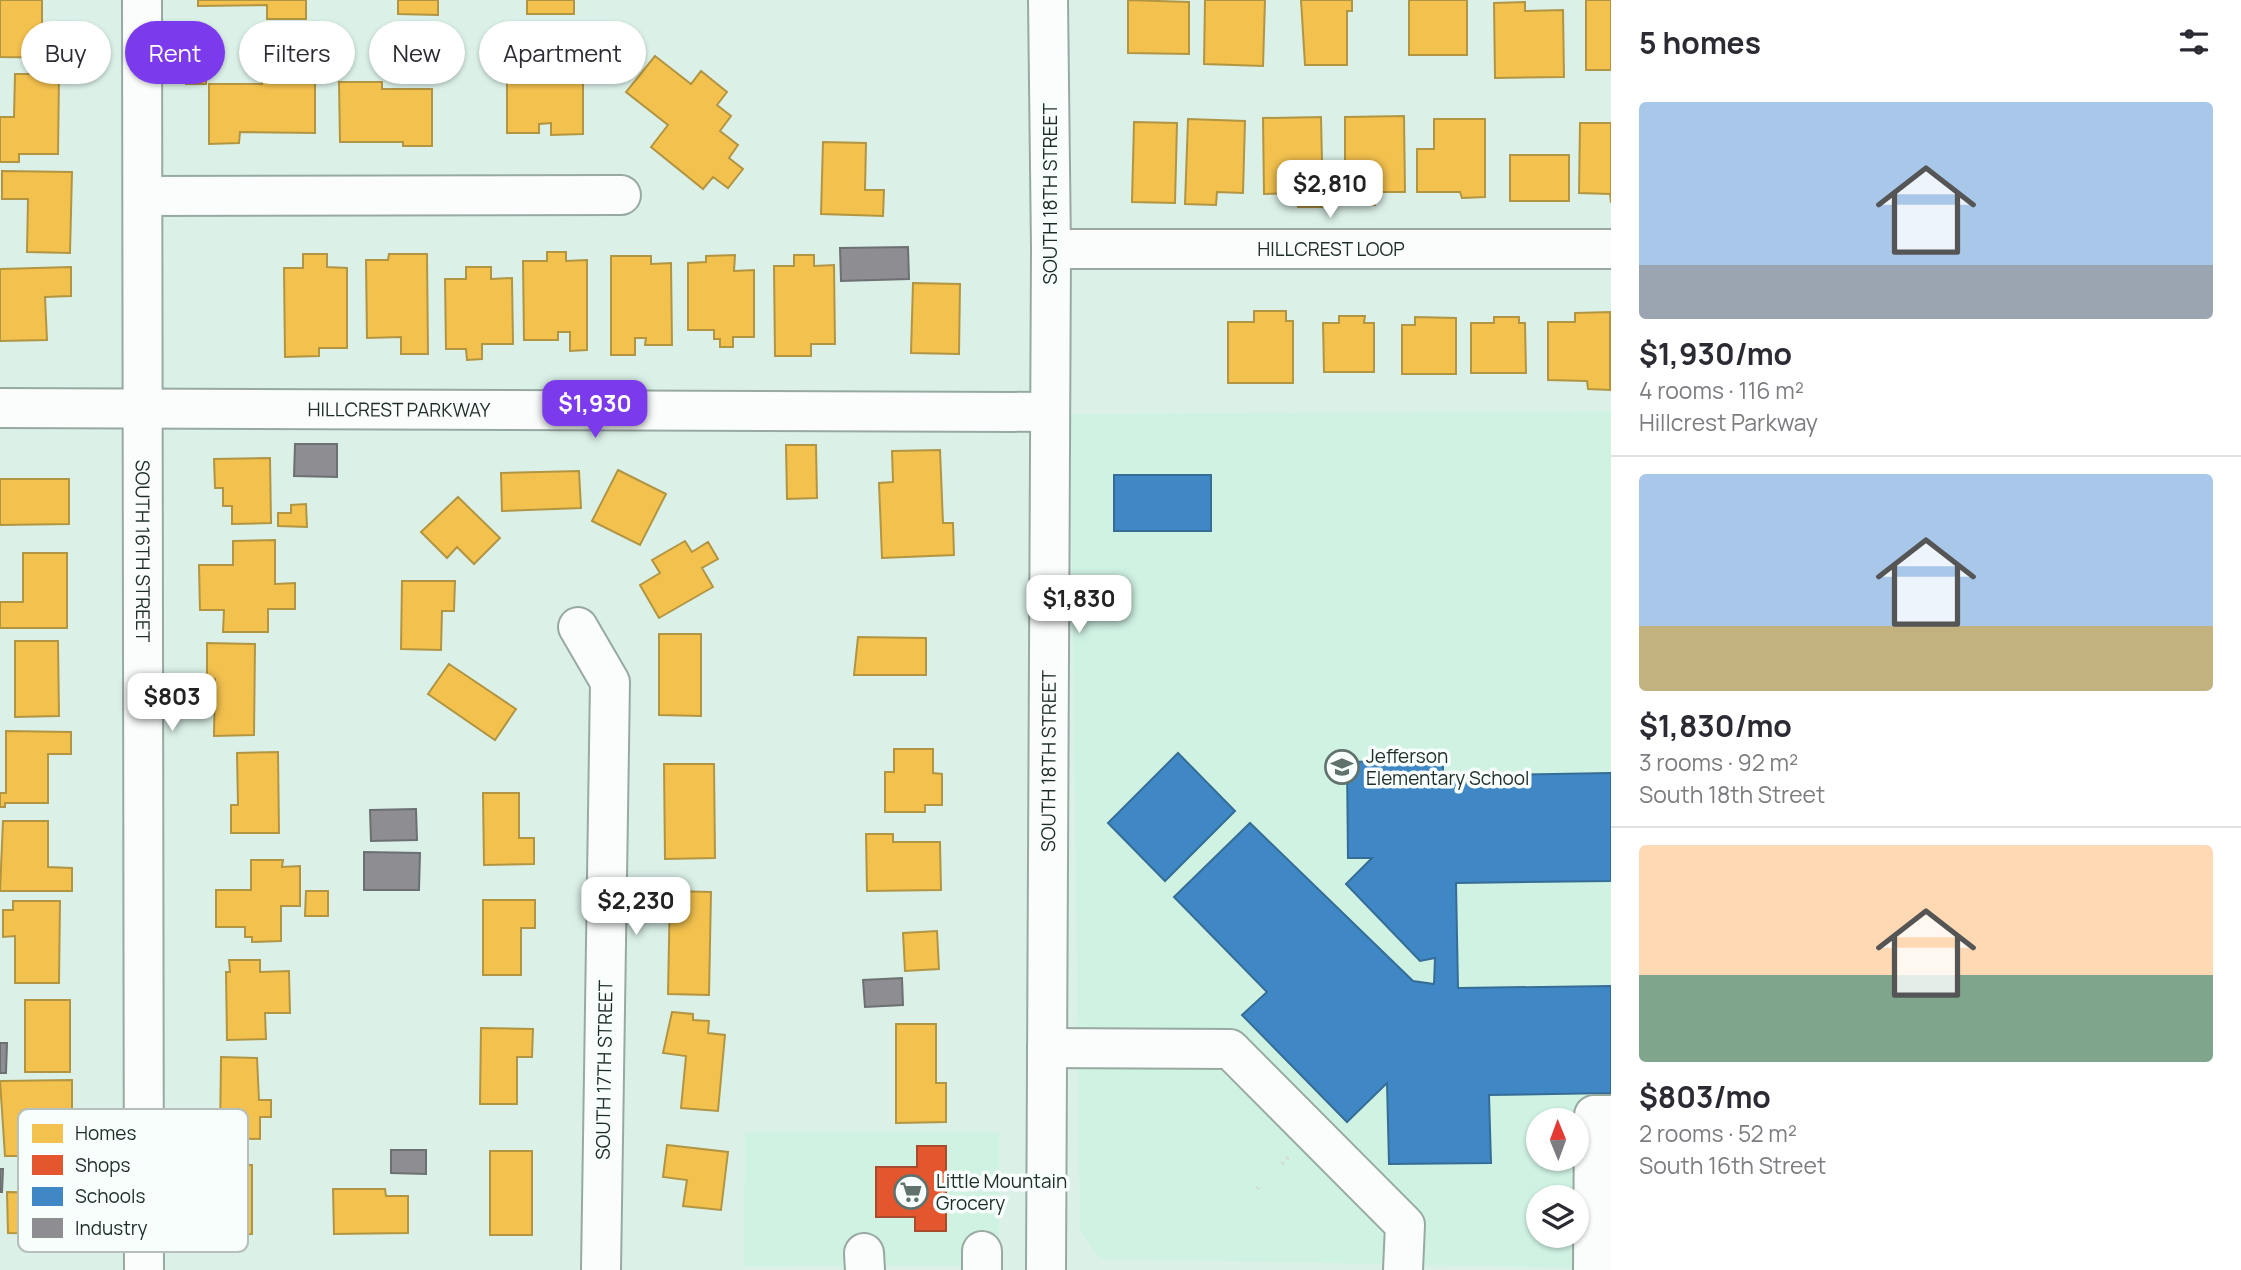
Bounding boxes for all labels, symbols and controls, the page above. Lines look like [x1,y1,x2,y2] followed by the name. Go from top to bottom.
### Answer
[21,21,111,84] chip: Buy
[125,21,225,84] chip: Rent
[239,21,355,84] chip: Filters
[369,21,465,84] chip: New
[479,21,646,84] chip: Apartment
[1639,22,1761,63] text: 5 homes
[2175,23,2213,61] icon: filters
[1037,103,1063,285] street label: SOUTH 18TH STREET
[1863,147,1989,273] icon: home
[1273,160,1387,220] pin: $2,810
[1293,167,1367,199] text: $2,810
[1257,236,1405,262] street label: HILLCREST LOOP
[1639,333,1792,374] text: $1,930/mo
[1639,374,1804,406] text: 4 rooms · 116 m²
[538,380,652,440] pin: $1,930
[558,387,632,419] text: $1,930
[308,396,491,423] street label: HILLCREST PARKWAY
[1639,406,1818,438] text: Hillcrest Parkway
[130,460,156,643] street label: SOUTH 16TH STREET
[1863,519,1989,645] icon: home
[1022,576,1136,635] pin: $1,830
[1042,582,1116,614] text: $1,830
[1035,669,1062,852] street label: SOUTH 18TH STREET
[131,674,213,733] pin: $803
[143,680,201,712] text: $803
[1639,705,1792,746] text: $1,830/mo
[1366,743,1529,791] place label: Jefferson Elementary School
[1639,746,1798,778] text: 3 rooms · 92 m²
[1323,748,1361,786] school or university icon: Jefferson Elementary School
[1639,778,1825,810] text: South 18th Street
[579,878,693,937] pin: $2,230
[597,884,675,916] text: $2,230
[1863,890,1989,1016] icon: home
[589,979,619,1160] street label: SOUTH 17TH STREET
[1639,1076,1771,1117] text: $803/mo
[1526,1108,1589,1171] north arrow
[1526,1108,1589,1248] map controls
[18,1109,248,1252] legend
[1639,1117,1797,1149] text: 2 rooms · 52 m²
[75,1120,136,1146] text: Homes
[1639,1149,1826,1181] text: South 16th Street
[75,1152,130,1178] text: Shops
[936,1168,1067,1216] place label: Little Mountain Grocery
[892,1173,930,1211] supermarket icon: Little Mountain Grocery
[75,1183,145,1209] text: Schools
[1526,1185,1589,1248] button: layers
[75,1215,148,1241] text: Industry

